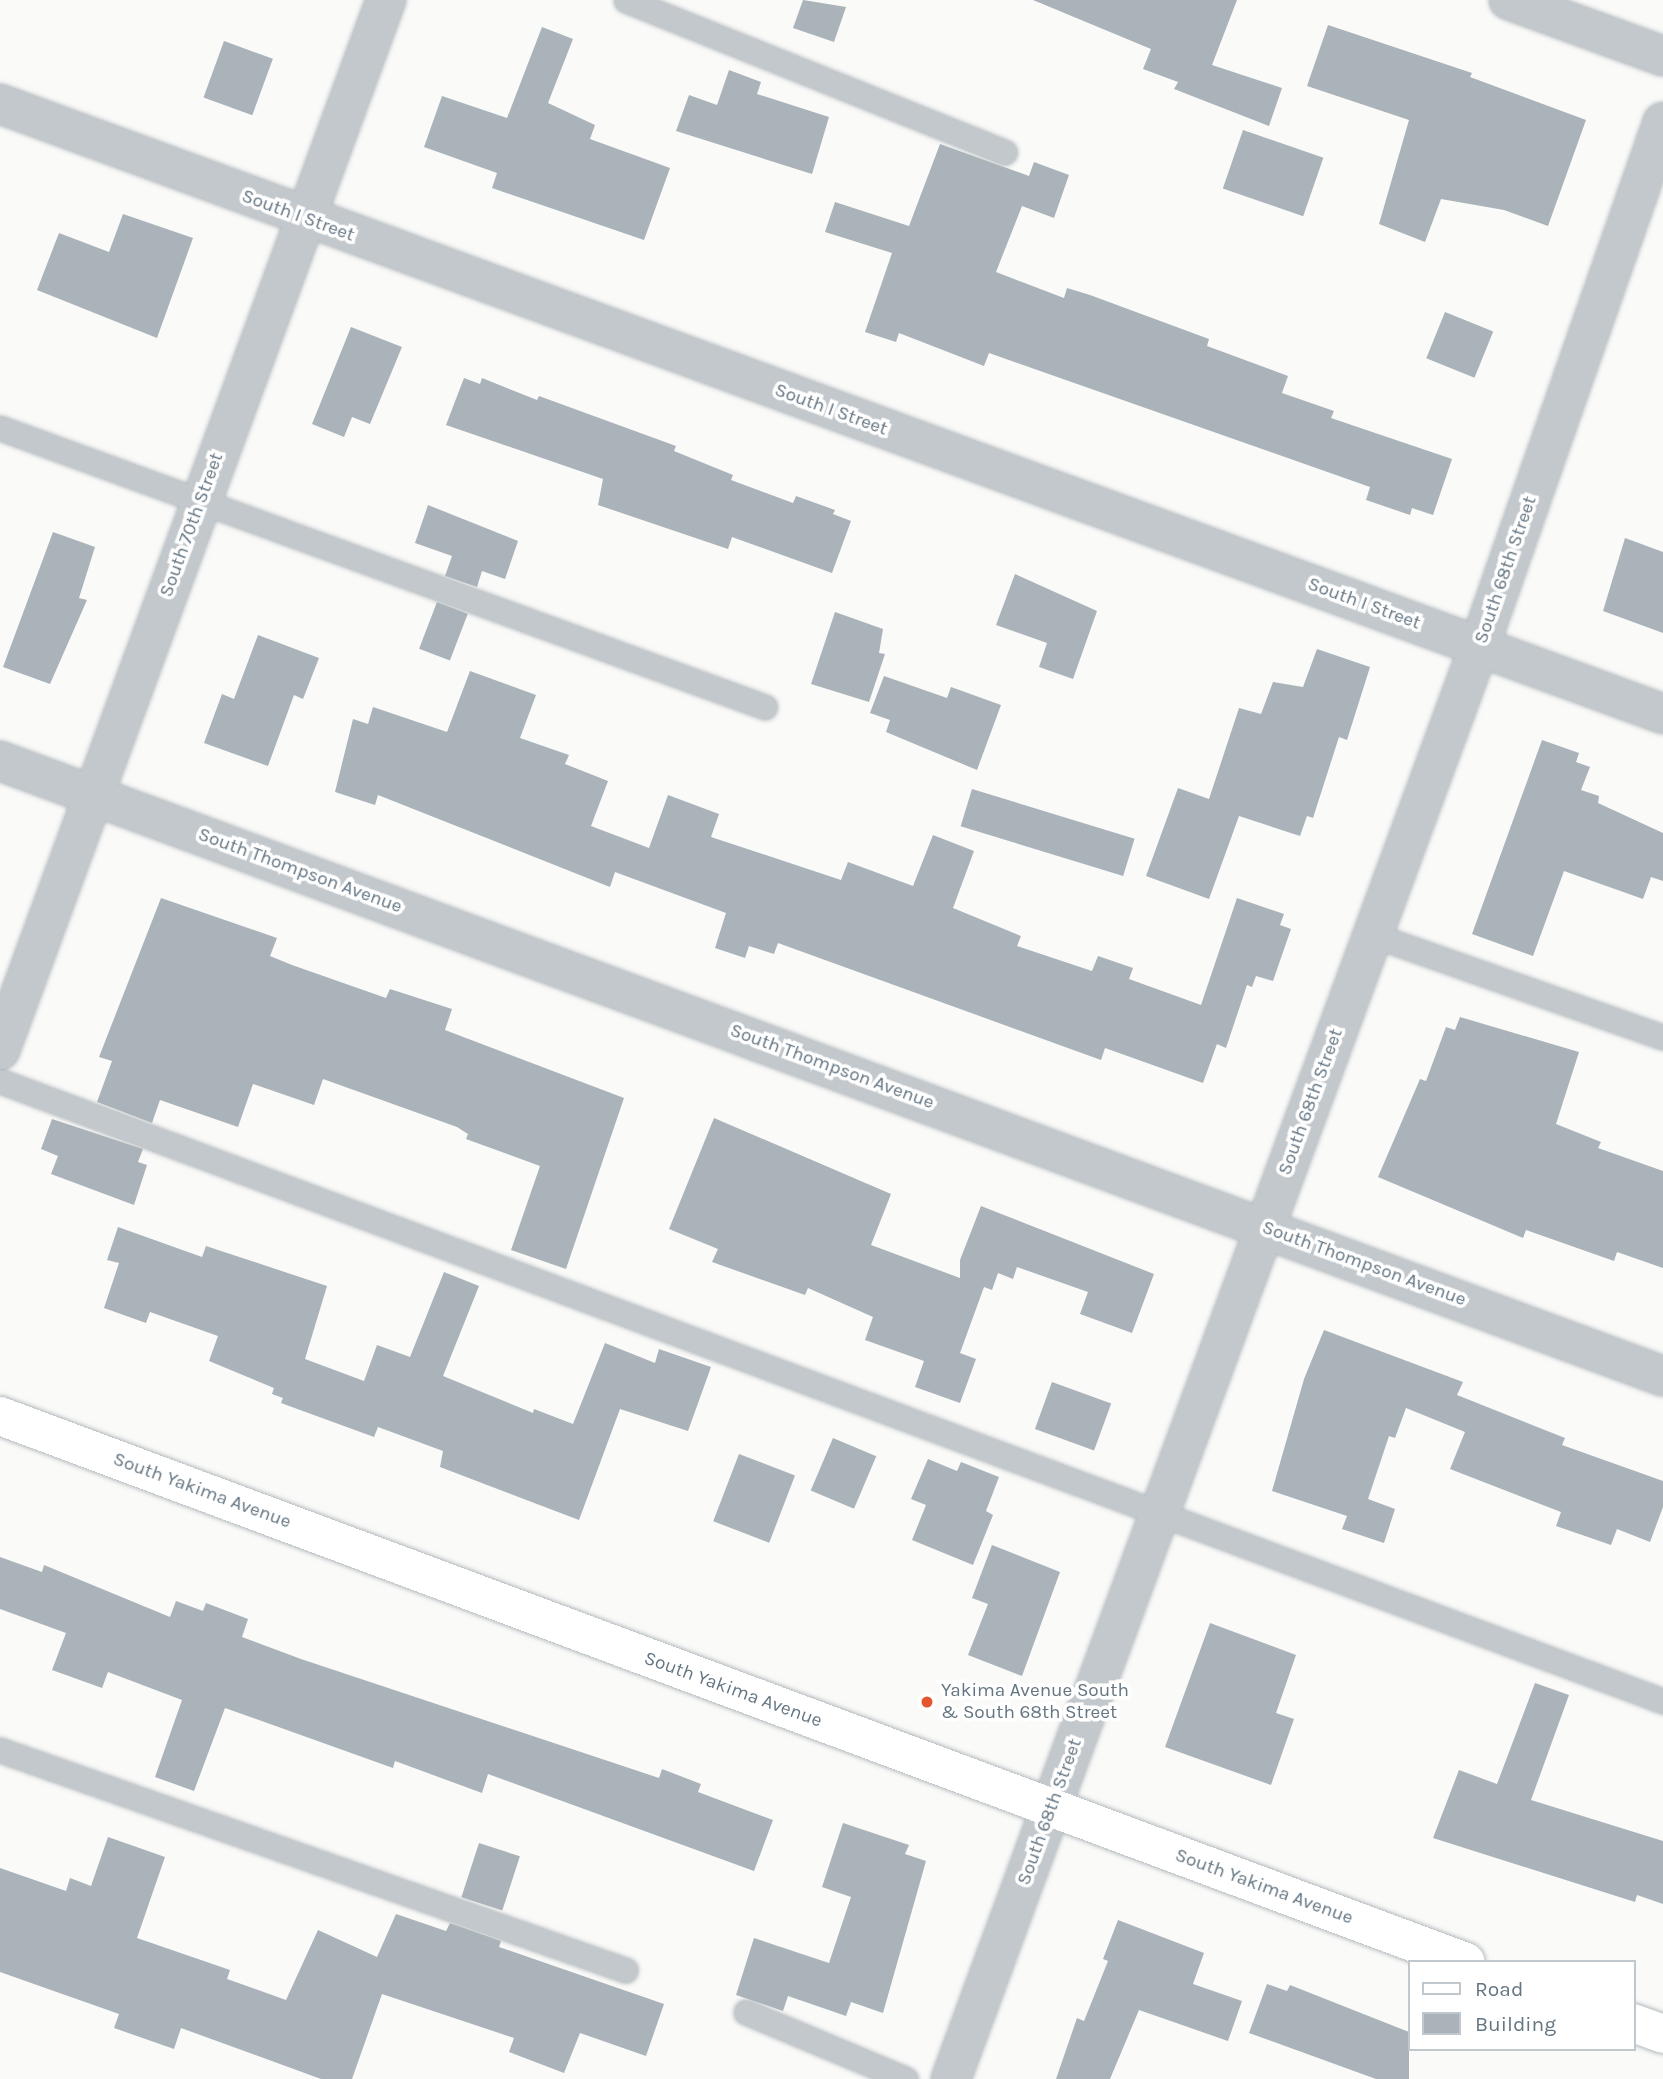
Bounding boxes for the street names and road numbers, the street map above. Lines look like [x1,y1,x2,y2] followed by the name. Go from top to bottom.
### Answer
[238,185,358,247] street label: South I Street
[771,379,891,441] street label: South I Street
[155,450,229,600] street label: South 70th Street
[1470,493,1542,647] street label: South 68th Street
[1304,573,1424,635] street label: South I Street
[195,823,405,919] street label: South Thompson Avenue
[727,1019,937,1115] street label: South Thompson Avenue
[1274,1026,1348,1178] street label: South 68th Street
[1259,1216,1469,1312] street label: South Thompson Avenue
[110,1448,294,1534] street label: South Yakima Avenue
[641,1647,825,1733] street label: South Yakima Avenue
[1013,1736,1087,1888] street label: South 68th Street
[1172,1844,1356,1930] street label: South Yakima Avenue

